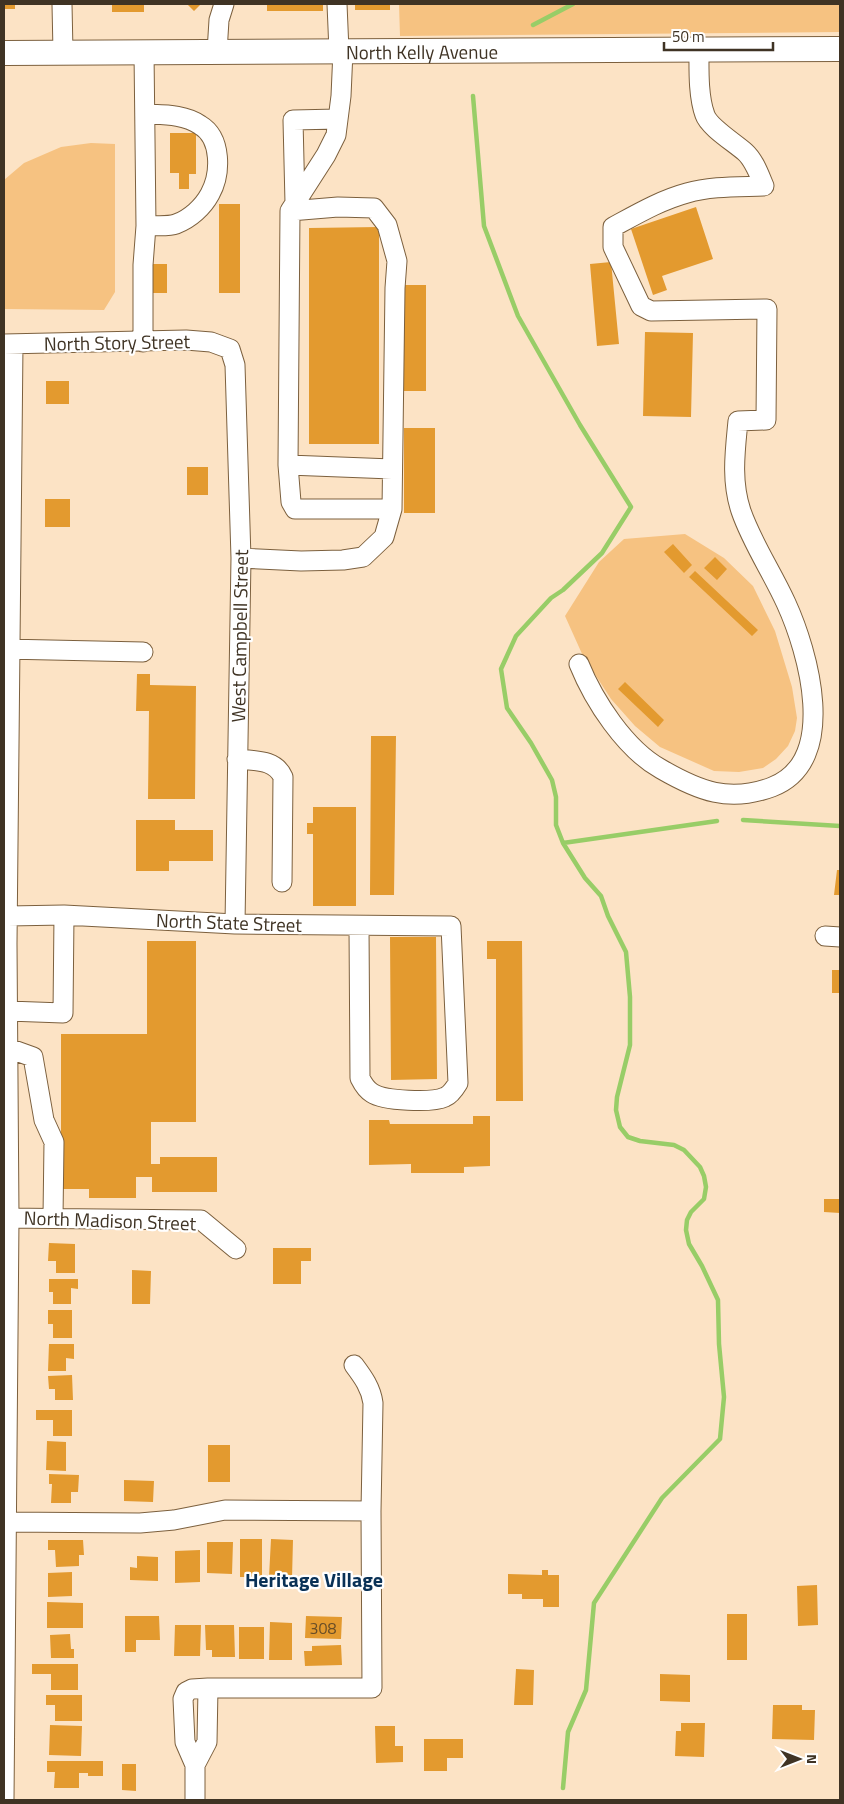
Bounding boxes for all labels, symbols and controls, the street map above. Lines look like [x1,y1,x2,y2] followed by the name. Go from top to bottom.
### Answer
[664,20,773,52] scale bar
[672,25,705,48] text: 50 m
[346,36,498,66] street label: North Kelly Avenue
[44,326,191,358] street label: North Story Street
[223,549,255,723] street label: West Campbell Street
[155,905,303,939] street label: North State Street
[23,1203,197,1238] street label: North Madison Street
[245,1564,383,1595] district label: Heritage Village
[310,1616,336,1640] house number: 308
[774,1734,824,1784] north arrow
[802,1754,823,1764] text: N

